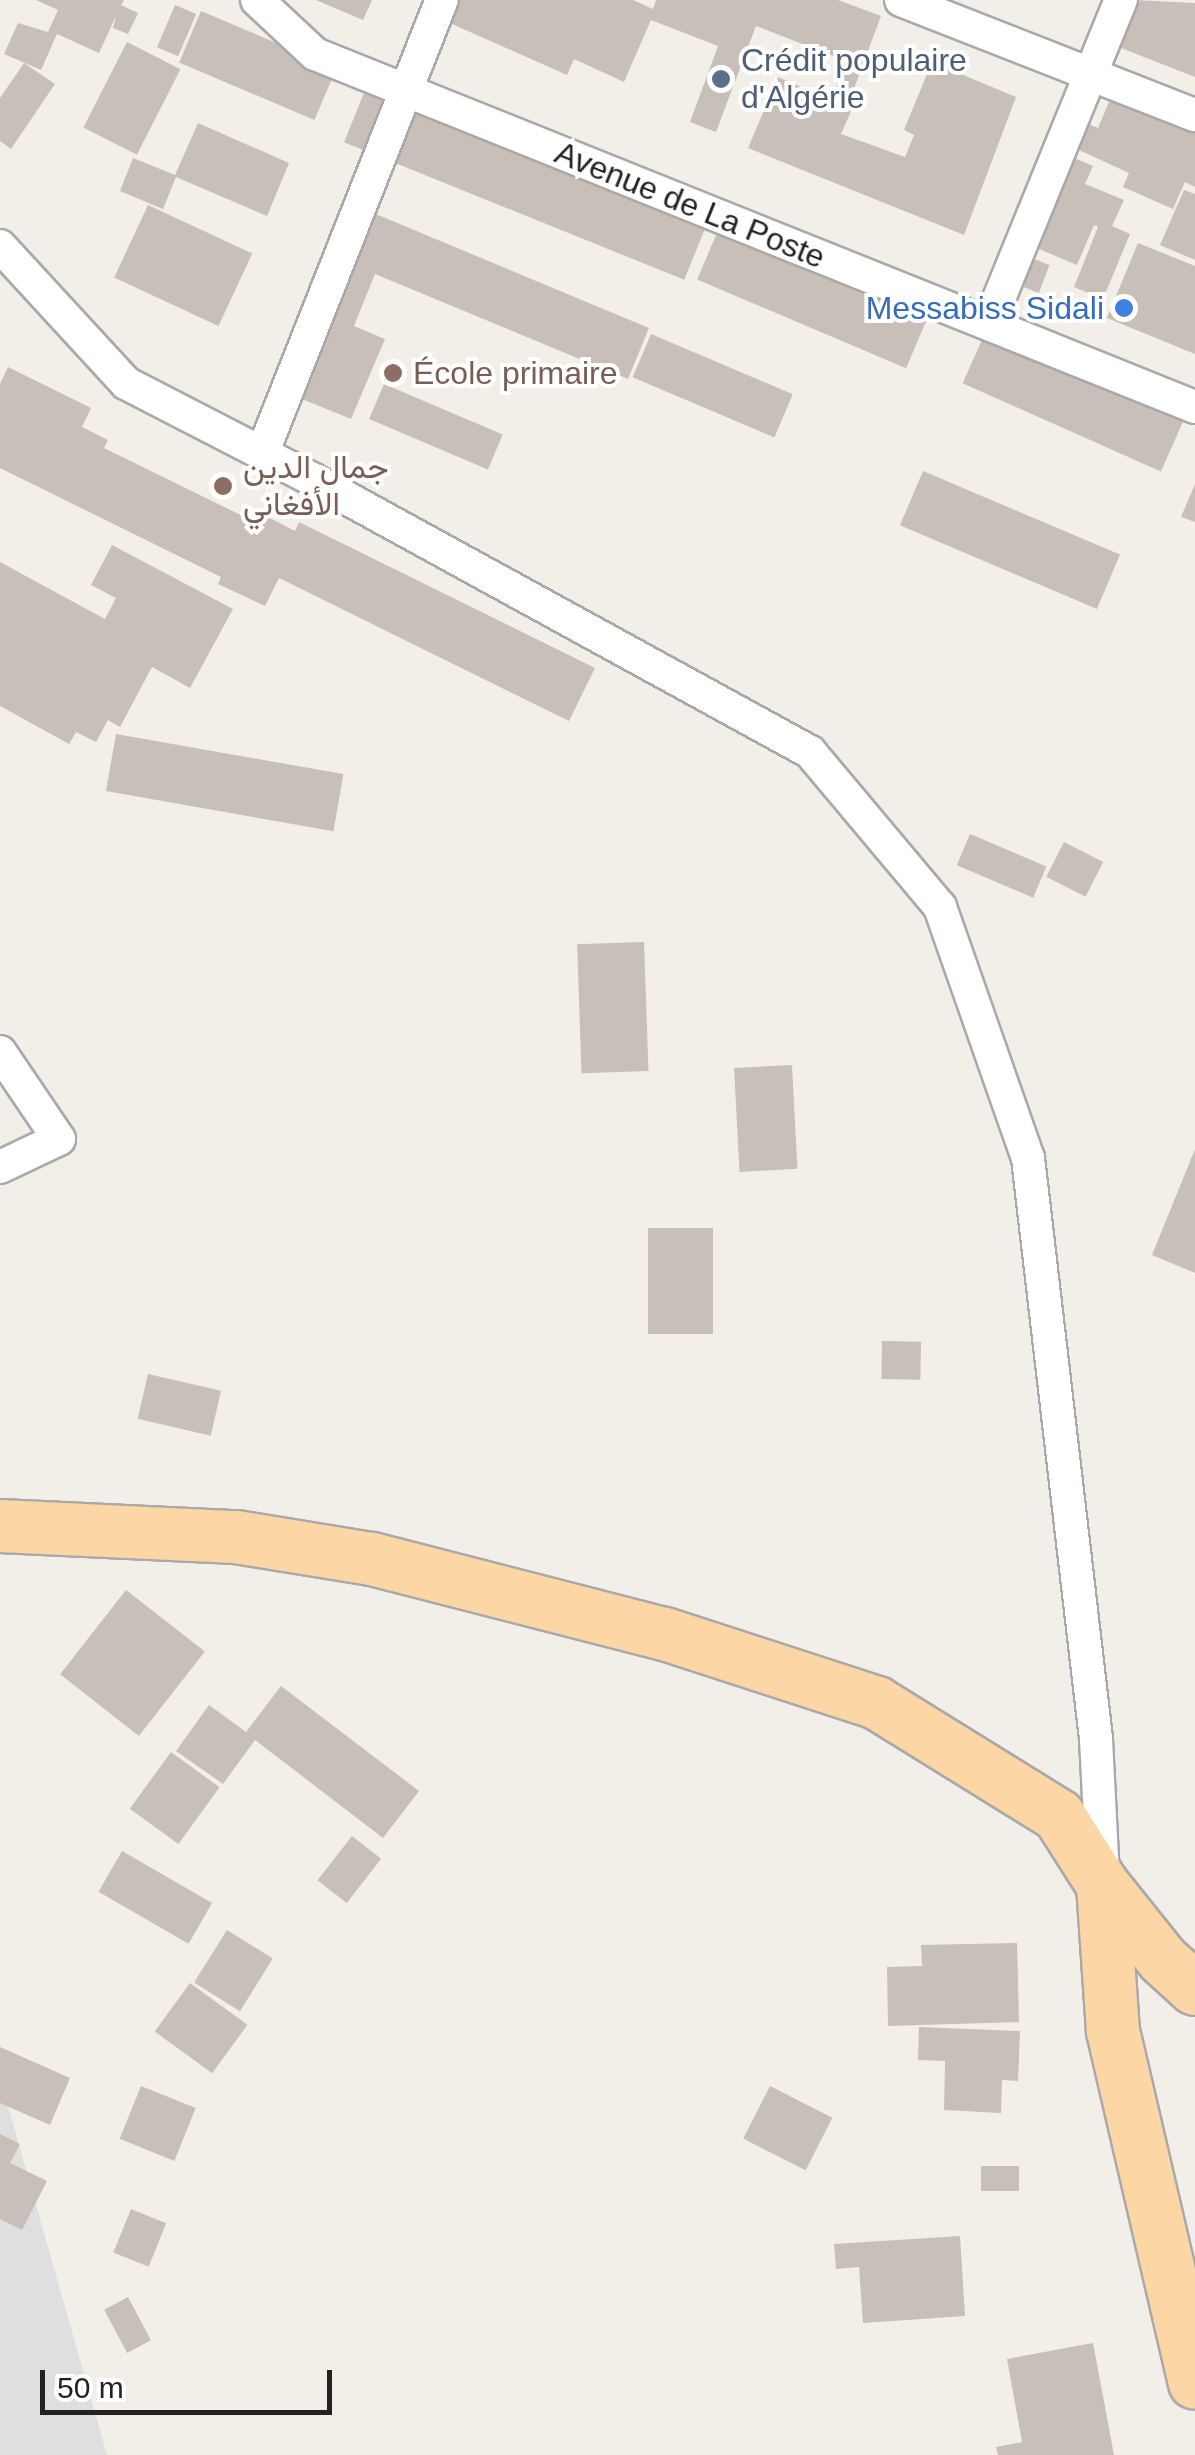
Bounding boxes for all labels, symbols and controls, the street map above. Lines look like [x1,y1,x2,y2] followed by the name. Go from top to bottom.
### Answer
[741,42,967,117] place label: Crédit populaire d'Algérie
[710,68,732,90] marker: Crédit populaire d'Algérie
[549,133,831,277] street label: Avenue de La Poste
[866,289,1104,327] place label: Messabiss Sidali
[1113,297,1135,319] marker: Messabiss Sidali
[413,354,618,392] place label: École primaire
[382,362,404,384] marker: École primaire
[243,449,388,524] place label: جمال الدين الأفغاني
[212,475,234,497] marker: جمال الدين الأفغاني
[45,2350,338,2412] scale bar
[57,2371,124,2404] text: 50 m

